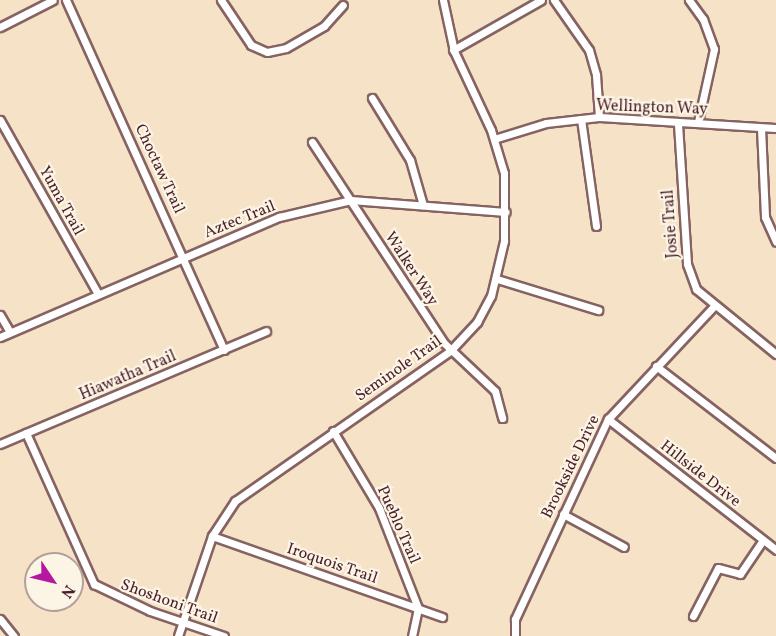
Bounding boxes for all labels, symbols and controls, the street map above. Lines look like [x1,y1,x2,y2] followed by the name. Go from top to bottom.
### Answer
[596,96,708,120] street label: Wellington Way
[130,121,188,217] street label: Choctaw Trail
[34,163,88,239] street label: Yuma Trail
[659,189,683,259] street label: Josie Trail
[201,197,279,243] street label: Aztec Trail
[380,228,442,310] street label: Walker Way
[352,332,446,406] street label: Seminole Trail
[76,347,180,405] street label: Hiawatha Trail
[538,412,604,522] street label: Brookside Drive
[656,437,744,511] street label: Hillside Drive
[372,483,424,567] street label: Pueblo Trail
[284,539,380,589] street label: Iroquois Trail
[24,552,84,612] north arrow
[118,575,220,629] street label: Shoshoni Trail
[55,580,79,602] text: N

